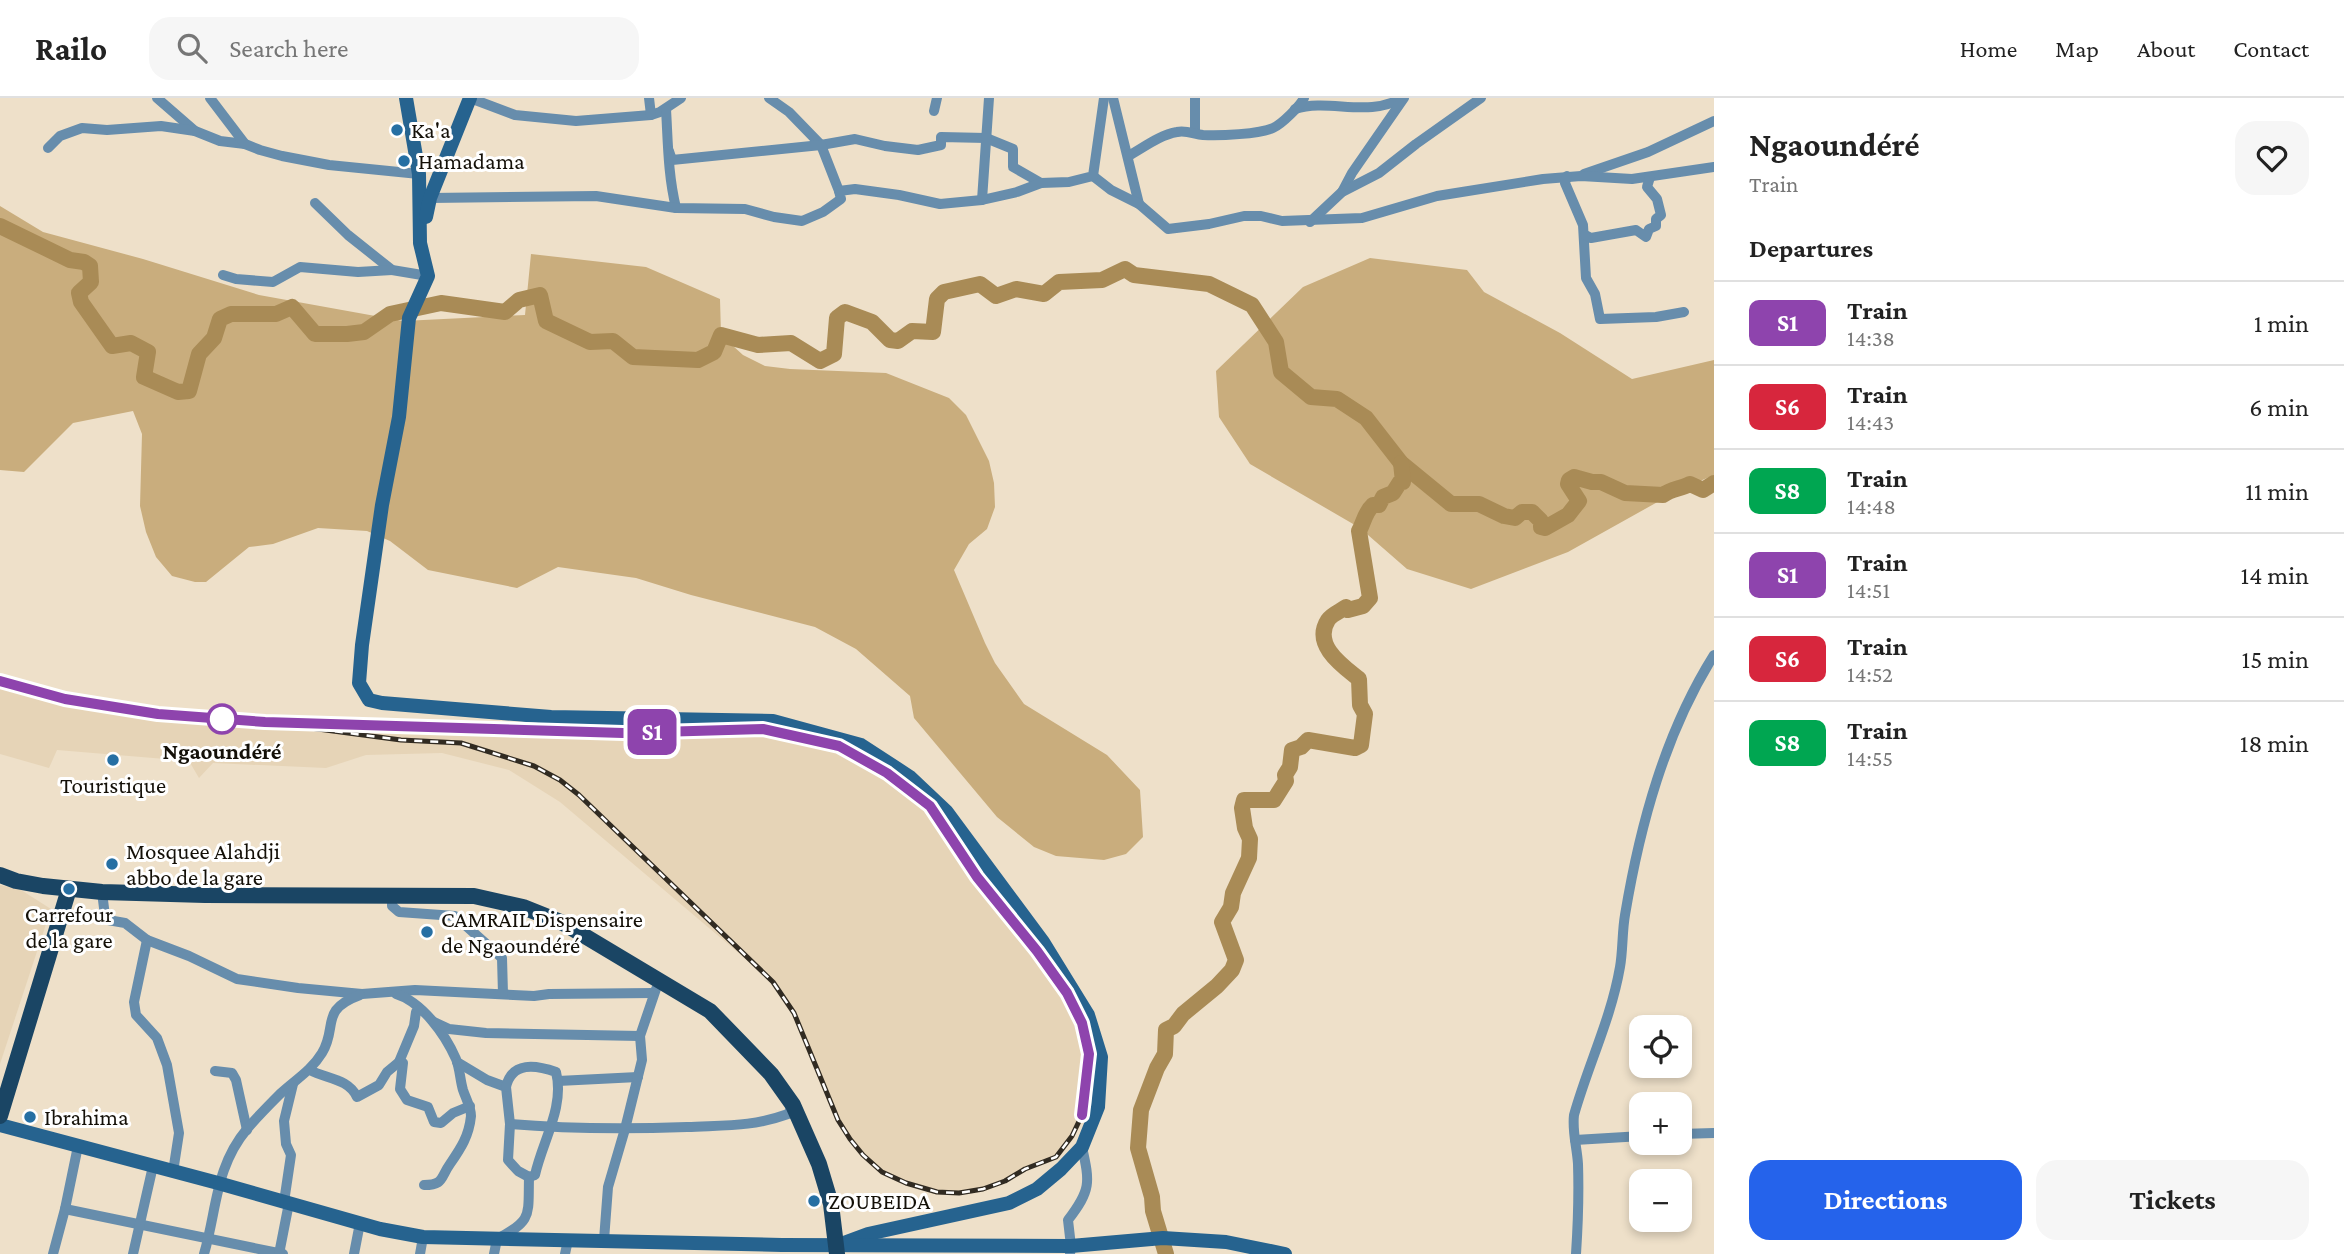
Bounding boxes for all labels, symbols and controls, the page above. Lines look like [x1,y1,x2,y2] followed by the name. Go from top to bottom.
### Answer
[149,17,639,80] search box
[173,29,211,67] icon: search
[35,30,107,67] text: Railo
[229,34,348,63] text: Search here
[1960,35,2017,62] text: Home
[2055,35,2099,62] text: Map
[2137,35,2195,62] text: About
[2233,35,2309,62] text: Contact
[411,117,451,143] place label: Ka'a
[2235,121,2309,195] button: heart
[389,122,405,138] marker: Ka'a
[1749,126,1920,163] text: Ngaoundéré
[418,148,525,174] place label: Hamadama
[396,153,412,169] marker: Hamadama
[1749,171,1798,197] text: Train
[1749,234,1873,263] text: Departures
[1847,296,1908,325] text: Train
[1777,309,1798,336] text: S1
[2254,309,2309,338] text: 1 min
[1847,325,1895,351] text: 14:38
[1847,380,1908,409] text: Train
[1775,393,1800,420] text: S6
[2249,393,2309,422] text: 6 min
[1847,409,1894,435] text: 14:43
[1847,464,1908,493] text: Train
[1775,477,1800,504] text: S8
[2245,477,2309,506] text: 11 min
[1847,493,1896,519] text: 14:48
[1847,548,1908,577] text: Train
[1777,561,1798,588] text: S1
[2241,561,2309,590] text: 14 min
[1847,577,1890,603] text: 14:51
[1847,632,1908,661] text: Train
[1775,645,1800,672] text: S6
[2242,645,2309,674] text: 15 min
[1847,661,1893,687] text: 14:52
[207,704,237,734] marker: Ngaoundéré
[620,709,684,755] line badge: S1
[1847,716,1908,745] text: Train
[642,718,662,745] text: S1
[1775,729,1800,756] text: S8
[2240,729,2309,758] text: 18 min
[163,738,282,764] place label: Ngaoundéré
[1847,745,1893,771] text: 14:55
[105,752,121,768] marker: Touristique
[60,772,166,798] place label: Touristique
[126,838,280,890] place label: Mosquee Alahdji abbo de la gare
[104,856,120,872] marker: Mosquee Alahdji abbo de la gare
[61,881,77,897] marker: Carrefour de la gare
[25,901,113,953] place label: Carrefour de la gare
[441,906,643,958] place label: CAMRAIL Dispensaire de Ngaoundéré
[419,924,435,940] marker: CAMRAIL Dispensaire de Ngaoundéré
[1629,1015,1692,1232] map controls
[1629,1015,1692,1078] button: locate
[1629,1092,1692,1155] button: +
[44,1104,129,1130] place label: Ibrahima
[22,1109,38,1125] marker: Ibrahima
[1749,1160,2022,1240] button: Directions
[2036,1160,2309,1240] button: Tickets
[1629,1169,1692,1232] button: −
[828,1188,931,1214] place label: ZOUBEIDA
[806,1193,822,1209] marker: ZOUBEIDA

